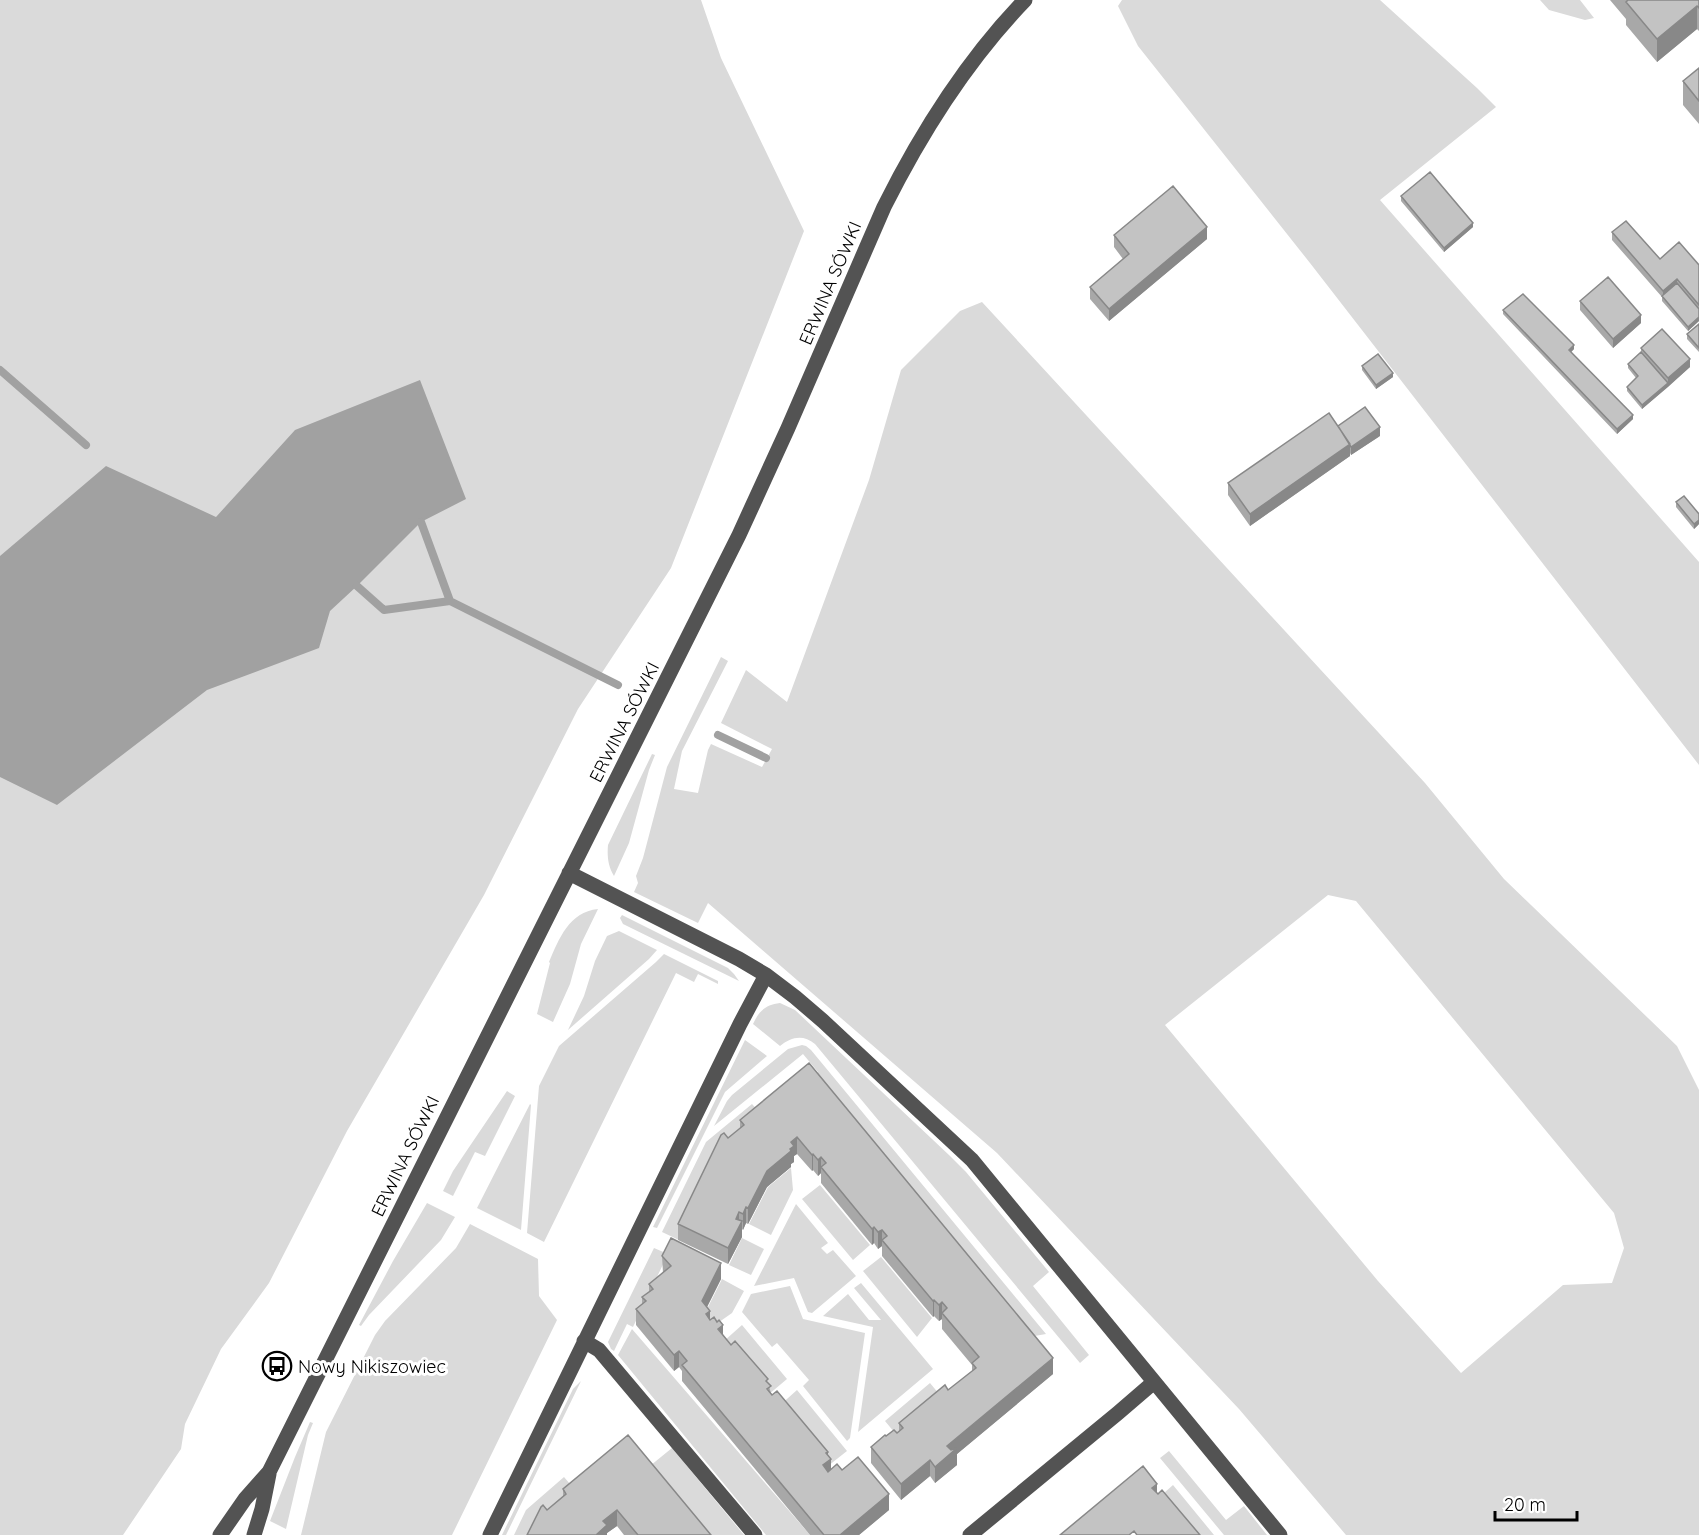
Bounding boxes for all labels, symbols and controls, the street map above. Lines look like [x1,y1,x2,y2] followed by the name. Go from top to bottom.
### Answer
[794,218,866,348] street label: ERWINA SÓWKI
[584,658,664,786] street label: ERWINA SÓWKI
[366,1092,444,1220] street label: ERWINA SÓWKI
[261,1350,293,1382] bus stop icon: Nowy Nikiszowiec
[298,1355,446,1378] place label: Nowy Nikiszowiec
[1495,1484,1578,1522] scale bar
[1504,1493,1546,1516] text: 20 m

